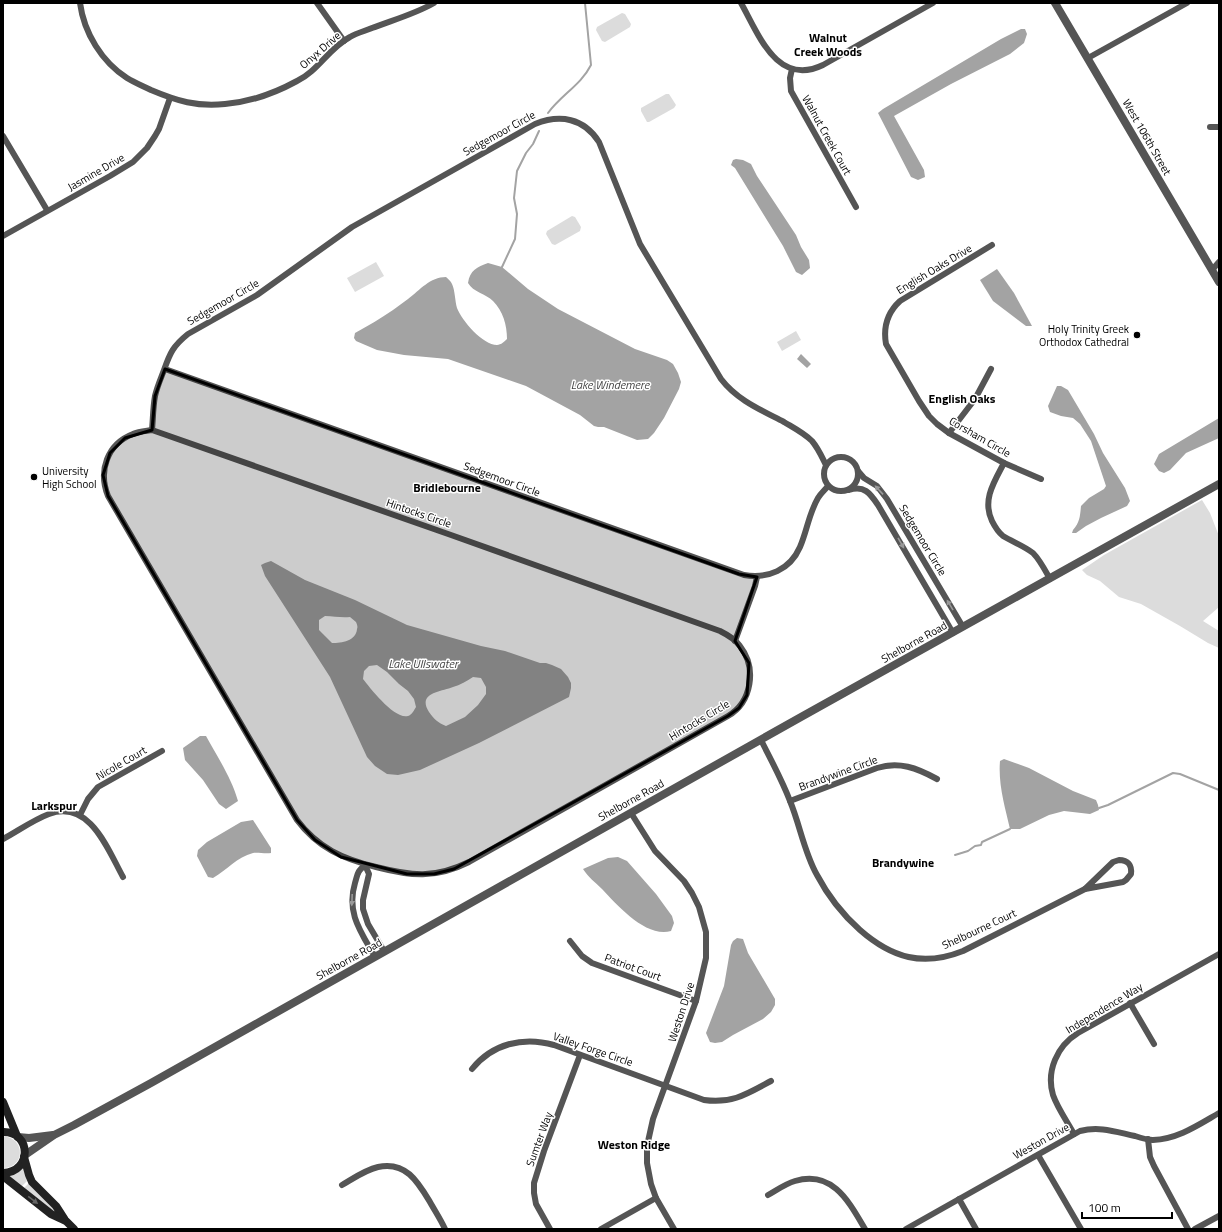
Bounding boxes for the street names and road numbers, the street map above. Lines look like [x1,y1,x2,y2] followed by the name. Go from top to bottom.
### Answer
[296,27,344,72] street label: Onyx Drive
[798,92,856,178] street label: Walnut Creek Court
[1119,96,1175,178] street label: West 106th Street
[460,106,538,160] street label: Sedgemoor Circle
[65,149,128,195] street label: Jasmine Drive
[893,240,975,298] street label: English Oaks Drive
[184,275,262,329] street label: Sedgemoor Circle
[946,413,1014,461] street label: Corsham Circle
[461,458,543,500] street label: Sedgemoor Circle
[384,494,454,532] street label: Hintocks Circle
[895,501,951,579] street label: Sedgemoor Circle
[878,617,950,667] street label: Shelborne Road
[666,695,733,744] street label: Hintocks Circle
[93,742,149,784] street label: Nicole Court
[796,751,880,795] street label: Brandywine Circle
[595,775,667,825] street label: Shelborne Road
[939,905,1019,953] street label: Shelbourne Court
[313,934,385,984] street label: Shelborne Road
[602,949,664,985] street label: Patriot Court
[1062,978,1146,1037] street label: Independence Way
[664,980,698,1044] street label: Weston Drive
[551,1028,636,1070] street label: Valley Forge Circle
[522,1109,556,1169] street label: Sumter Way
[1010,1119,1072,1163] street label: Weston Drive

